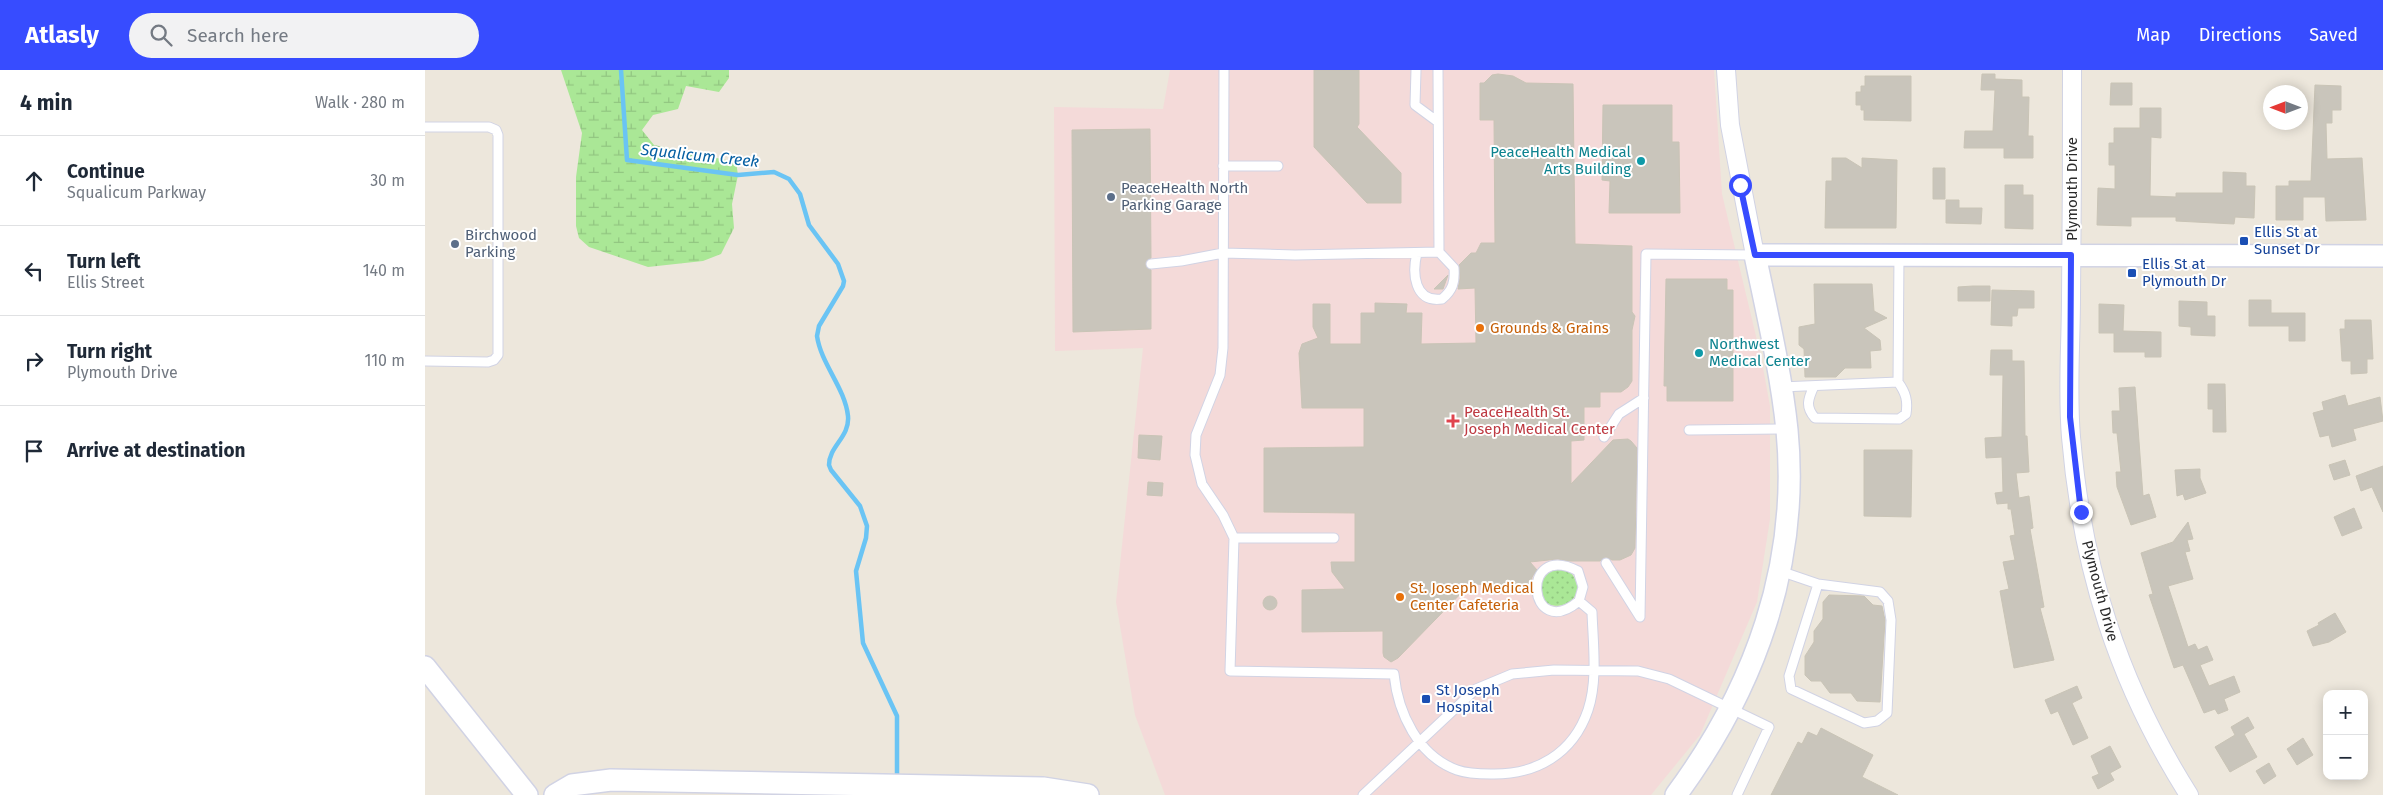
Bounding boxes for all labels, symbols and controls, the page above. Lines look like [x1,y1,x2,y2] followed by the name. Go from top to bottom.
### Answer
[129,13,479,58] search box
[25,21,99,49] text: Atlasly
[147,21,175,49] icon: search
[187,24,289,47] text: Search here
[2136,24,2171,46] text: Map
[2199,24,2281,46] text: Directions
[2309,24,2358,46] text: Saved
[2263,85,2308,130] north arrow
[20,90,73,116] text: 4 min
[315,93,405,112] text: Walk · 280 m
[2063,137,2081,241] street label: Plymouth Drive
[639,140,760,171] water label: Squalicum Creek
[1490,143,1632,178] place label: PeaceHealth Medical Arts Building
[1635,155,1647,167] marker: PeaceHealth Medical Arts Building
[67,160,145,183] text: Continue
[20,167,48,195] icon: ahead
[370,171,405,190] text: 30 m
[1729,174,1752,197] route start
[1121,179,1248,214] place label: PeaceHealth North Parking Garage
[67,183,206,202] text: Squalicum Parkway
[1105,191,1117,203] marker: PeaceHealth North Parking Garage
[2254,223,2320,258] place label: Ellis St at Sunset Dr
[465,226,537,261] place label: Birchwood Parking
[2238,235,2250,247] marker: Ellis St at Sunset Dr
[449,238,461,250] marker: Birchwood Parking
[67,250,141,273] text: Turn left
[2142,255,2226,290] place label: Ellis St at Plymouth Dr
[20,257,48,285] icon: left
[363,261,405,280] text: 140 m
[2126,267,2138,279] marker: Ellis St at Plymouth Dr
[67,273,144,292] text: Ellis Street
[1490,319,1609,337] place label: Grounds & Grains
[1474,322,1486,334] marker: Grounds & Grains
[1709,335,1810,370] place label: Northwest Medical Center
[67,340,152,363] text: Turn right
[20,347,48,375] icon: right
[1693,347,1705,359] marker: Northwest Medical Center
[364,351,405,370] text: 110 m
[67,363,178,382] text: Plymouth Drive
[1464,403,1615,438] place label: PeaceHealth St. Joseph Medical Center
[1446,414,1460,428] marker: PeaceHealth St. Joseph Medical Center
[20,437,48,465] icon: arrive
[67,439,246,462] text: Arrive at destination
[2070,501,2093,524] route end
[2078,538,2122,644] street label: Plymouth Drive
[1410,579,1534,614] place label: St. Joseph Medical Center Cafeteria
[1394,591,1406,603] marker: St. Joseph Medical Center Cafeteria
[1436,681,1500,716] place label: St Joseph Hospital
[2323,690,2368,780] map controls
[2323,690,2368,735] button: +
[1420,693,1432,705] marker: St Joseph Hospital
[2323,735,2368,780] button: −

